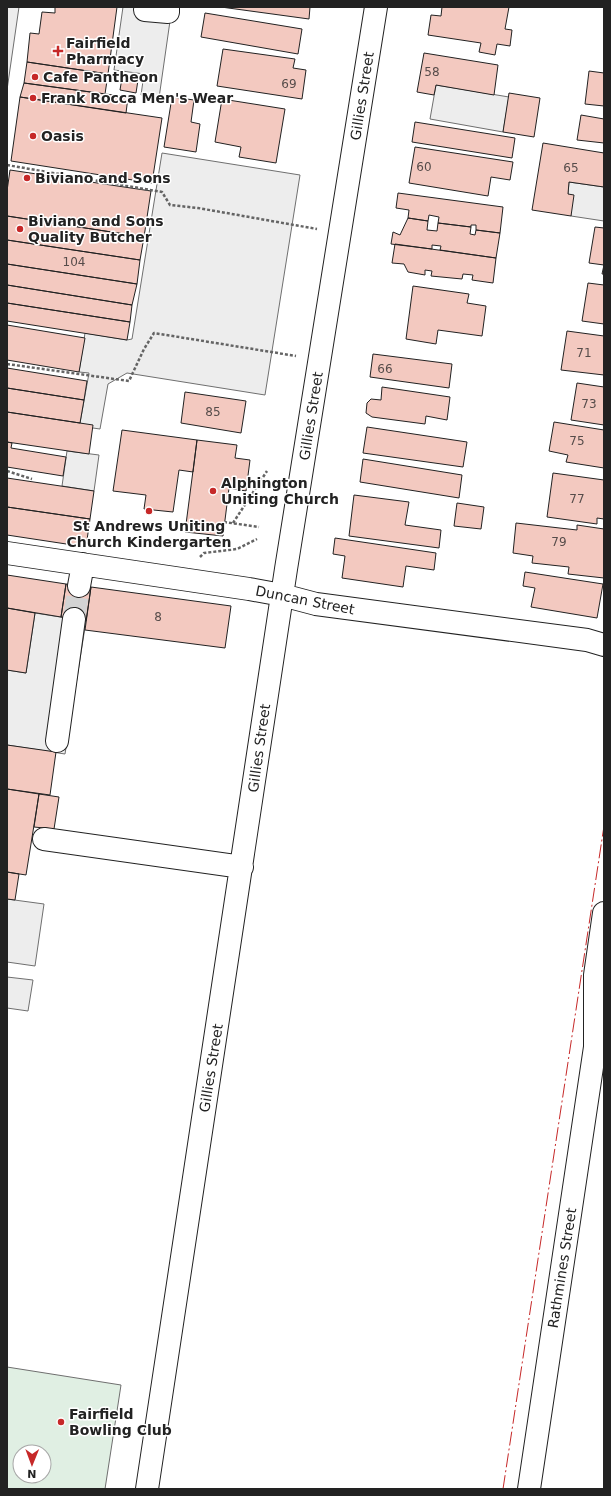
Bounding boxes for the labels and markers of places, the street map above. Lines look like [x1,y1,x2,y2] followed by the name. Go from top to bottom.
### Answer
[66,35,144,67] place label: Fairfield Pharmacy
[53,46,63,56] marker: Fairfield Pharmacy
[43,69,158,85] place label: Cafe Pantheon
[30,72,40,82] marker: Cafe Pantheon
[41,90,233,106] place label: Frank Rocca Men's Wear
[28,93,38,103] marker: Frank Rocca Men's Wear
[41,128,84,144] place label: Oasis
[28,131,38,141] marker: Oasis
[35,170,171,186] place label: Biviano and Sons
[22,173,32,183] marker: Biviano and Sons
[28,213,164,245] place label: Biviano and Sons Quality Butcher
[15,224,25,234] marker: Biviano and Sons Quality Butcher
[221,475,339,507] place label: Alphington Uniting Church
[208,486,218,496] marker: Alphington Uniting Church
[144,506,154,516] marker: St Andrews Uniting Church Kindergarten
[67,518,231,550] place label: St Andrews Uniting Church Kindergarten
[69,1406,172,1438] place label: Fairfield Bowling Club
[56,1417,66,1427] marker: Fairfield Bowling Club

